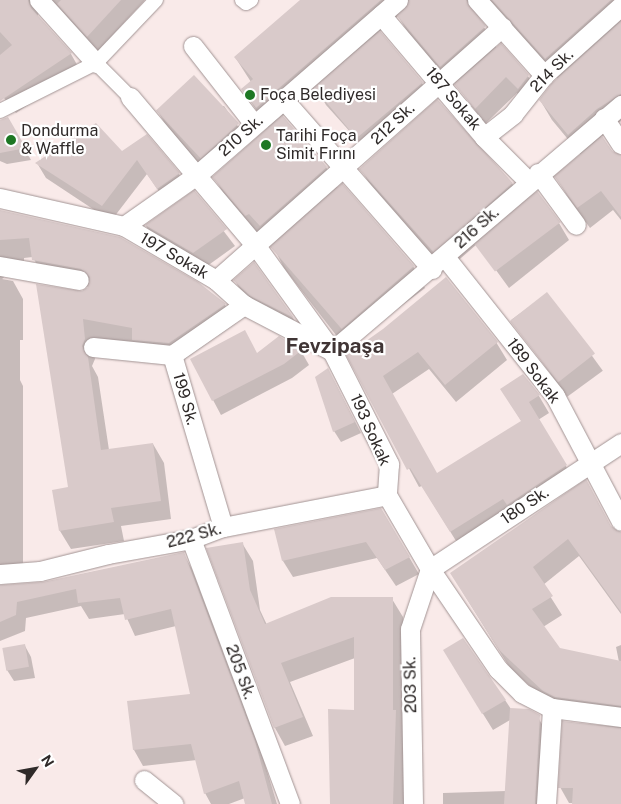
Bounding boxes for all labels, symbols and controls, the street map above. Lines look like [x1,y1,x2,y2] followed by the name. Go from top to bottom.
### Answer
[526,45,578,97] street label: 214 Sk.
[421,64,485,134] street label: 187 Sokak
[260,85,376,105] place label: Foça Belediyesi
[244,89,256,101] marker: Foça Belediyesi
[367,99,419,149] street label: 212 Sk.
[215,111,267,161] street label: 210 Sk.
[21,121,98,159] place label: Dondurma & Waffle
[276,126,357,164] place label: Tarihi Foça Simit Fırını
[5,134,17,146] marker: Dondurma & Waffle
[260,139,272,151] marker: Tarihi Foça Simit Fırını
[451,203,503,253] street label: 216 Sk.
[136,229,212,283] street label: 197 Sokak
[286,333,384,359] district label: Fevzipaşa
[502,334,564,408] street label: 189 Sokak
[168,371,202,427] street label: 199 Sk.
[346,391,394,469] street label: 193 Sokak
[497,483,553,529] street label: 180 Sk.
[165,520,223,552] street label: 222 Sk.
[221,642,259,702] street label: 205 Sk.
[401,657,421,713] street label: 203 Sk.
[10,744,60,794] north arrow
[38,752,57,770] text: N

